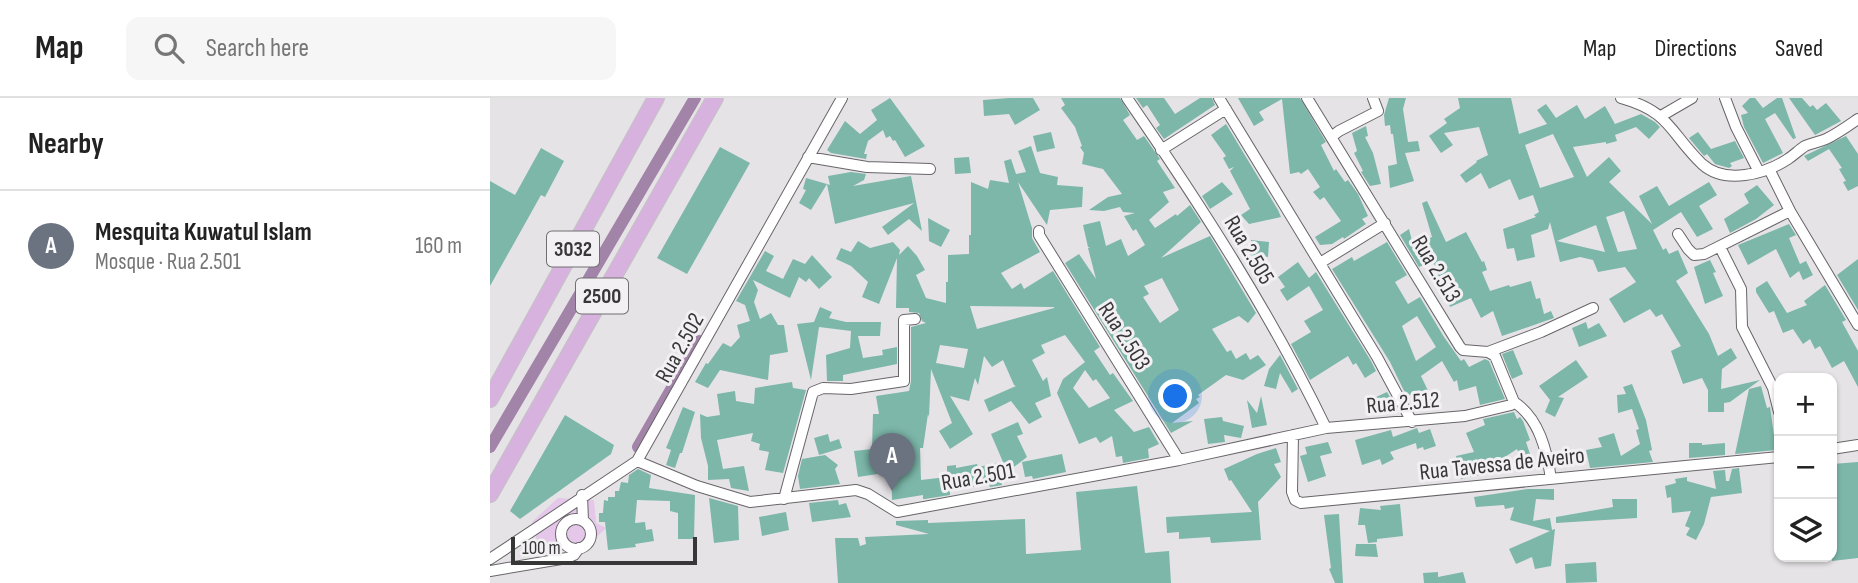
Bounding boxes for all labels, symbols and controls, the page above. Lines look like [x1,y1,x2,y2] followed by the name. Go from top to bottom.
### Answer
[126,17,616,80] search box
[35,28,84,68] text: Map
[150,29,188,67] icon: search
[206,33,309,64] text: Search here
[1583,34,1616,63] text: Map
[1654,34,1737,63] text: Directions
[1775,34,1823,63] text: Saved
[28,126,104,162] text: Nearby
[1218,211,1280,289] street label: Rua 2.505
[95,217,312,248] text: Mesquita Kuwatul Islam
[1405,230,1467,308] street label: Rua 2.513
[46,232,56,260] text: A
[415,232,462,260] text: 160 m
[547,232,599,266] road number: 3032
[95,248,241,276] text: Mosque · Rua 2.501
[576,278,628,314] road number: 2500
[1092,297,1156,375] street label: Rua 2.503
[649,308,711,388] street label: Rua 2.502
[1774,373,1837,562] map controls
[1774,373,1837,436] button: +
[1158,379,1192,413] your location
[1365,386,1441,420] street label: Rua 2.512
[869,433,915,491] pin: A
[1774,436,1837,499] button: −
[1418,441,1586,487] street label: Rua Tavessa de Aveiro
[939,457,1017,497] street label: Rua 2.501
[1774,499,1837,562] button: layers
[511,534,696,566] scale bar
[522,537,561,560] text: 100 m

